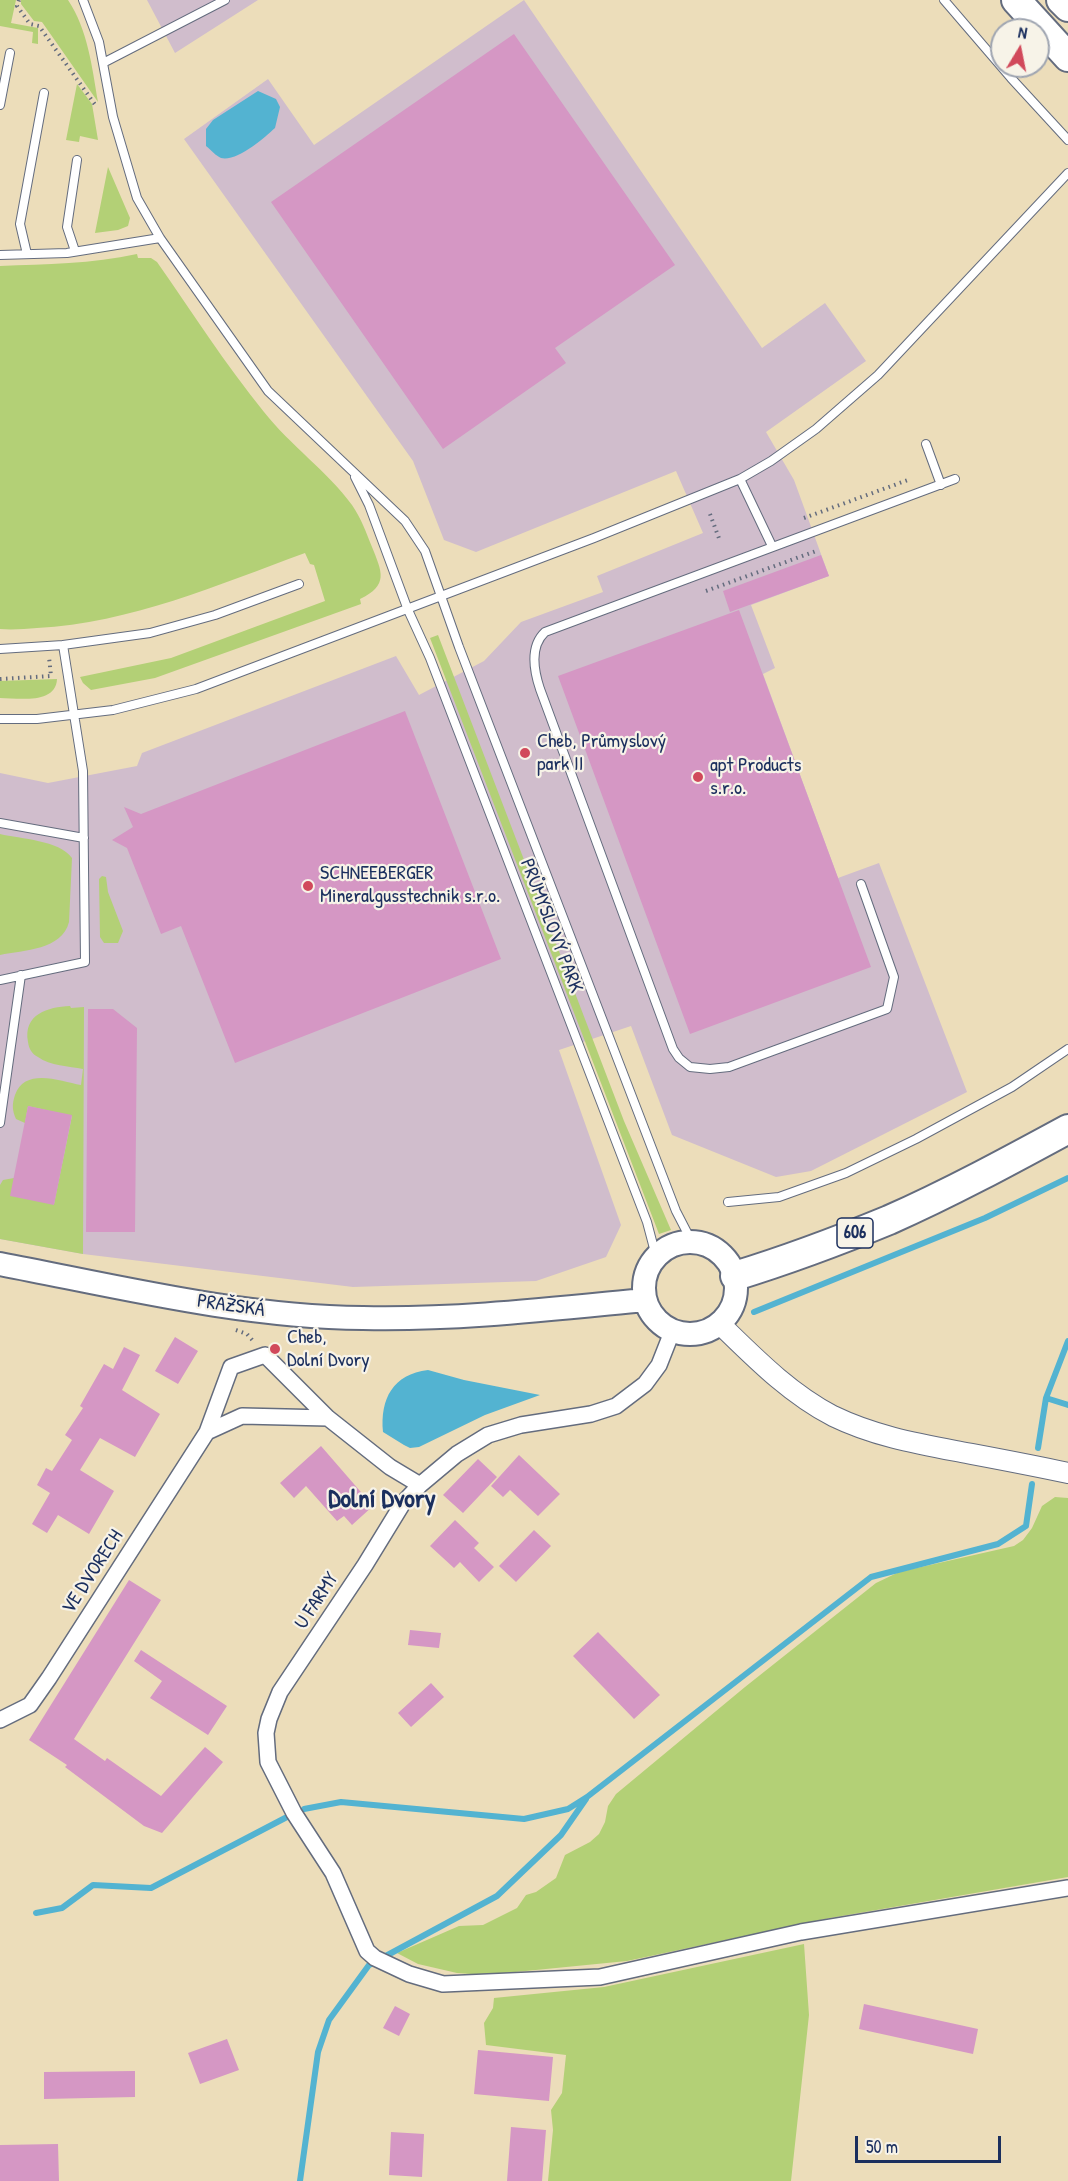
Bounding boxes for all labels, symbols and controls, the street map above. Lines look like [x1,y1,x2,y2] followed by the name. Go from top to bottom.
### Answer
[990,18,1050,78] north arrow
[1017,21,1029,44] text: N
[537,730,666,777] place label: Cheb, Průmyslový park II
[518,746,532,760] marker: Cheb, Průmyslový park II
[710,754,801,801] place label: apt Products s.r.o.
[691,770,705,784] marker: apt Products s.r.o.
[514,856,588,996] street label: PRŮMYSLOVÝ PARK
[320,862,500,909] place label: SCHNEEBERGER Mineralgusstechnik s.r.o.
[301,879,315,893] marker: SCHNEEBERGER Mineralgusstechnik s.r.o.
[837,1218,873,1248] road number: 606
[196,1289,266,1323] street label: PRAŽSKÁ
[287,1326,370,1373] place label: Cheb, Dolní Dvory
[268,1342,282,1356] marker: Cheb, Dolní Dvory
[328,1484,436,1516] district label: Dolní Dvory
[57,1526,129,1618] street label: VE DVORECH
[290,1568,344,1634] street label: U FARMY
[858,2124,1004,2162] scale bar
[866,2134,898,2159] text: 50 m

